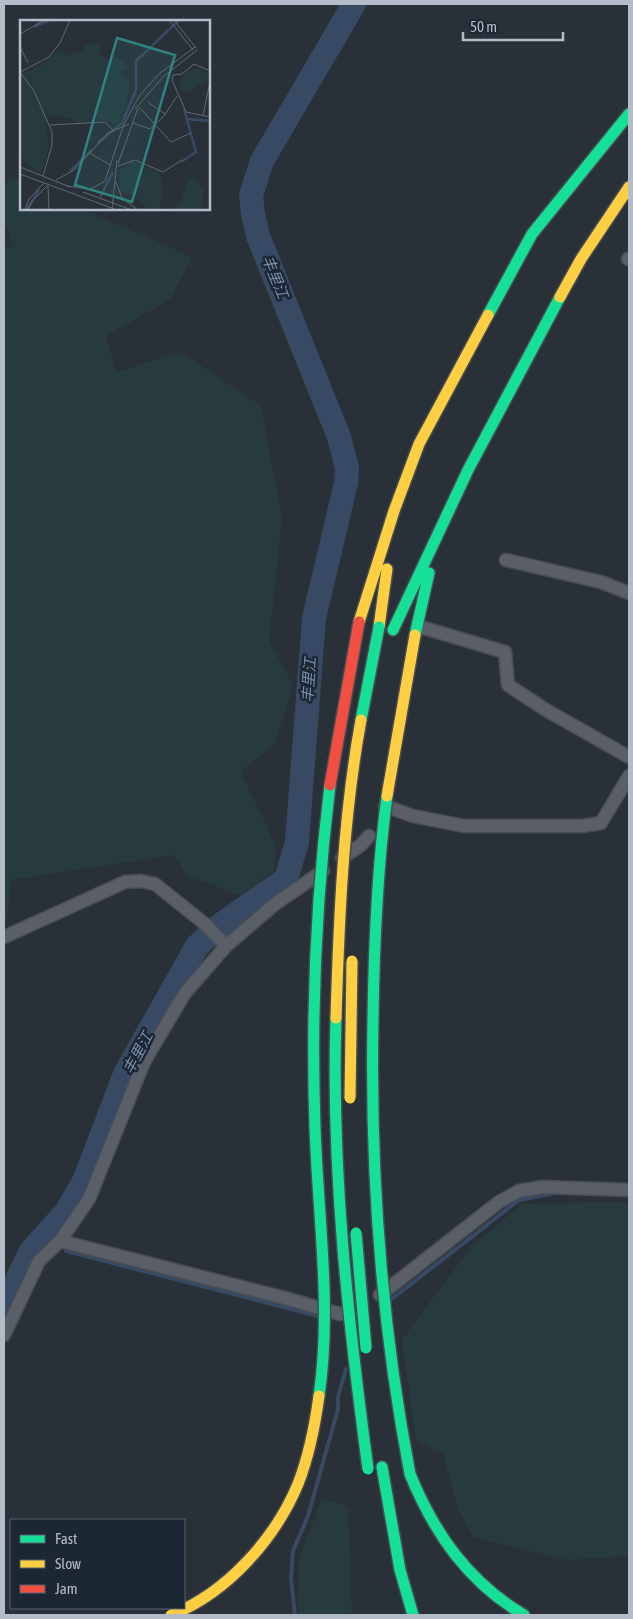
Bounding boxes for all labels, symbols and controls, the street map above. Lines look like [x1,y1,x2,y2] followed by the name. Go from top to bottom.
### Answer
[463,10,563,42] scale bar
[470,18,497,35] text: 50 m
[20,20,210,210] inset map
[259,253,293,303] water label: 丰里江
[298,655,319,703] water label: 丰里江
[119,1027,157,1077] water label: 丰里江
[10,1519,185,1609] legend
[55,1530,77,1547] text: Fast
[55,1555,81,1572] text: Slow
[55,1580,78,1597] text: Jam

